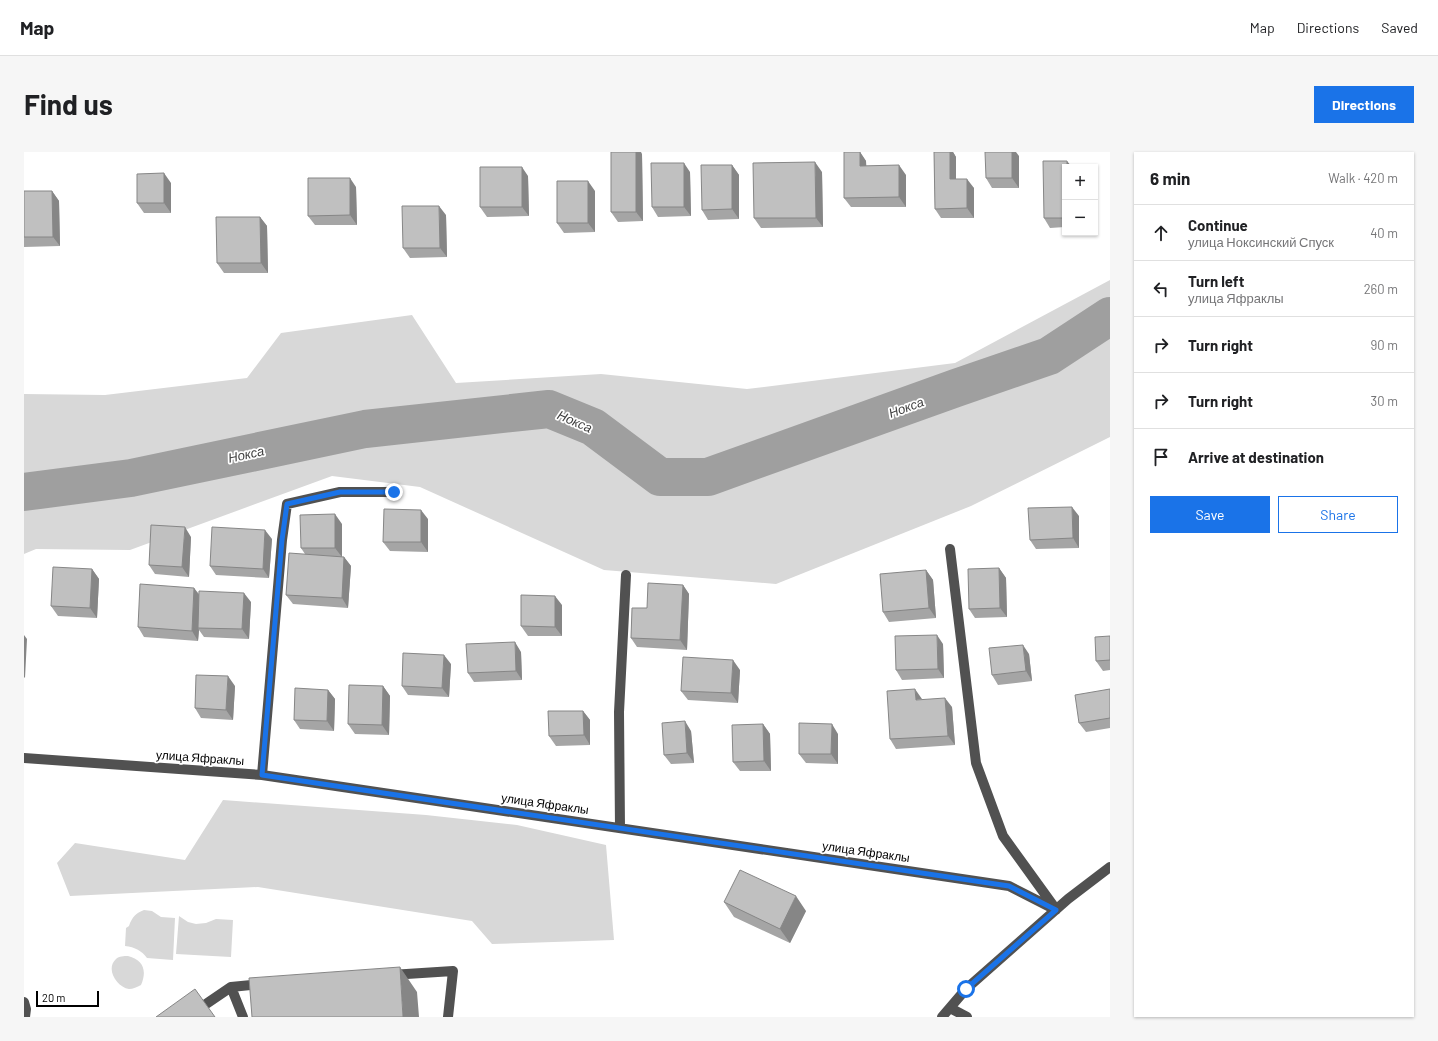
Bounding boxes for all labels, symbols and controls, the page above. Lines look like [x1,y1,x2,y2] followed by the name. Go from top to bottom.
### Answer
[20,16,54,39] text: Map
[1250,19,1275,36] text: Map
[1297,19,1359,36] text: Directions
[1381,19,1418,36] text: Saved
[1314,86,1414,123] button: Directions
[24,87,113,121] text: Find us
[1062,164,1098,236] map controls
[1062,164,1098,200] button: +
[1150,168,1190,188] text: 6 min
[1328,170,1398,186] text: Walk · 420 m
[1062,200,1098,236] button: −
[1188,216,1248,234] text: Continue
[1150,222,1172,244] icon: ahead
[1370,225,1398,241] text: 40 m
[1188,234,1334,250] text: улица Ноксинский Спуск
[1188,272,1244,290] text: Turn left
[1150,278,1172,300] icon: left
[1364,281,1398,297] text: 260 m
[1188,290,1284,306] text: улица Яфраклы
[1150,334,1172,356] icon: right
[1188,336,1253,354] text: Turn right
[1371,337,1398,353] text: 90 m
[1150,390,1172,412] icon: right
[1188,392,1253,410] text: Turn right
[886,393,926,421] water label: Нокса
[1371,393,1398,409] text: 30 m
[555,406,595,436] water label: Нокса
[227,442,265,466] water label: Нокса
[1150,446,1172,468] icon: arrive
[1188,448,1324,466] text: Arrive at destination
[385,483,403,501] route end
[1150,496,1270,533] button: Save
[1278,496,1398,533] button: Share
[155,747,245,768] street label: улица Яфраклы
[500,790,590,817] street label: улица Яфраклы
[821,838,911,865] street label: улица Яфраклы
[957,980,975,998] route start
[36,989,99,1008] scale bar
[42,991,65,1004] text: 20 m

